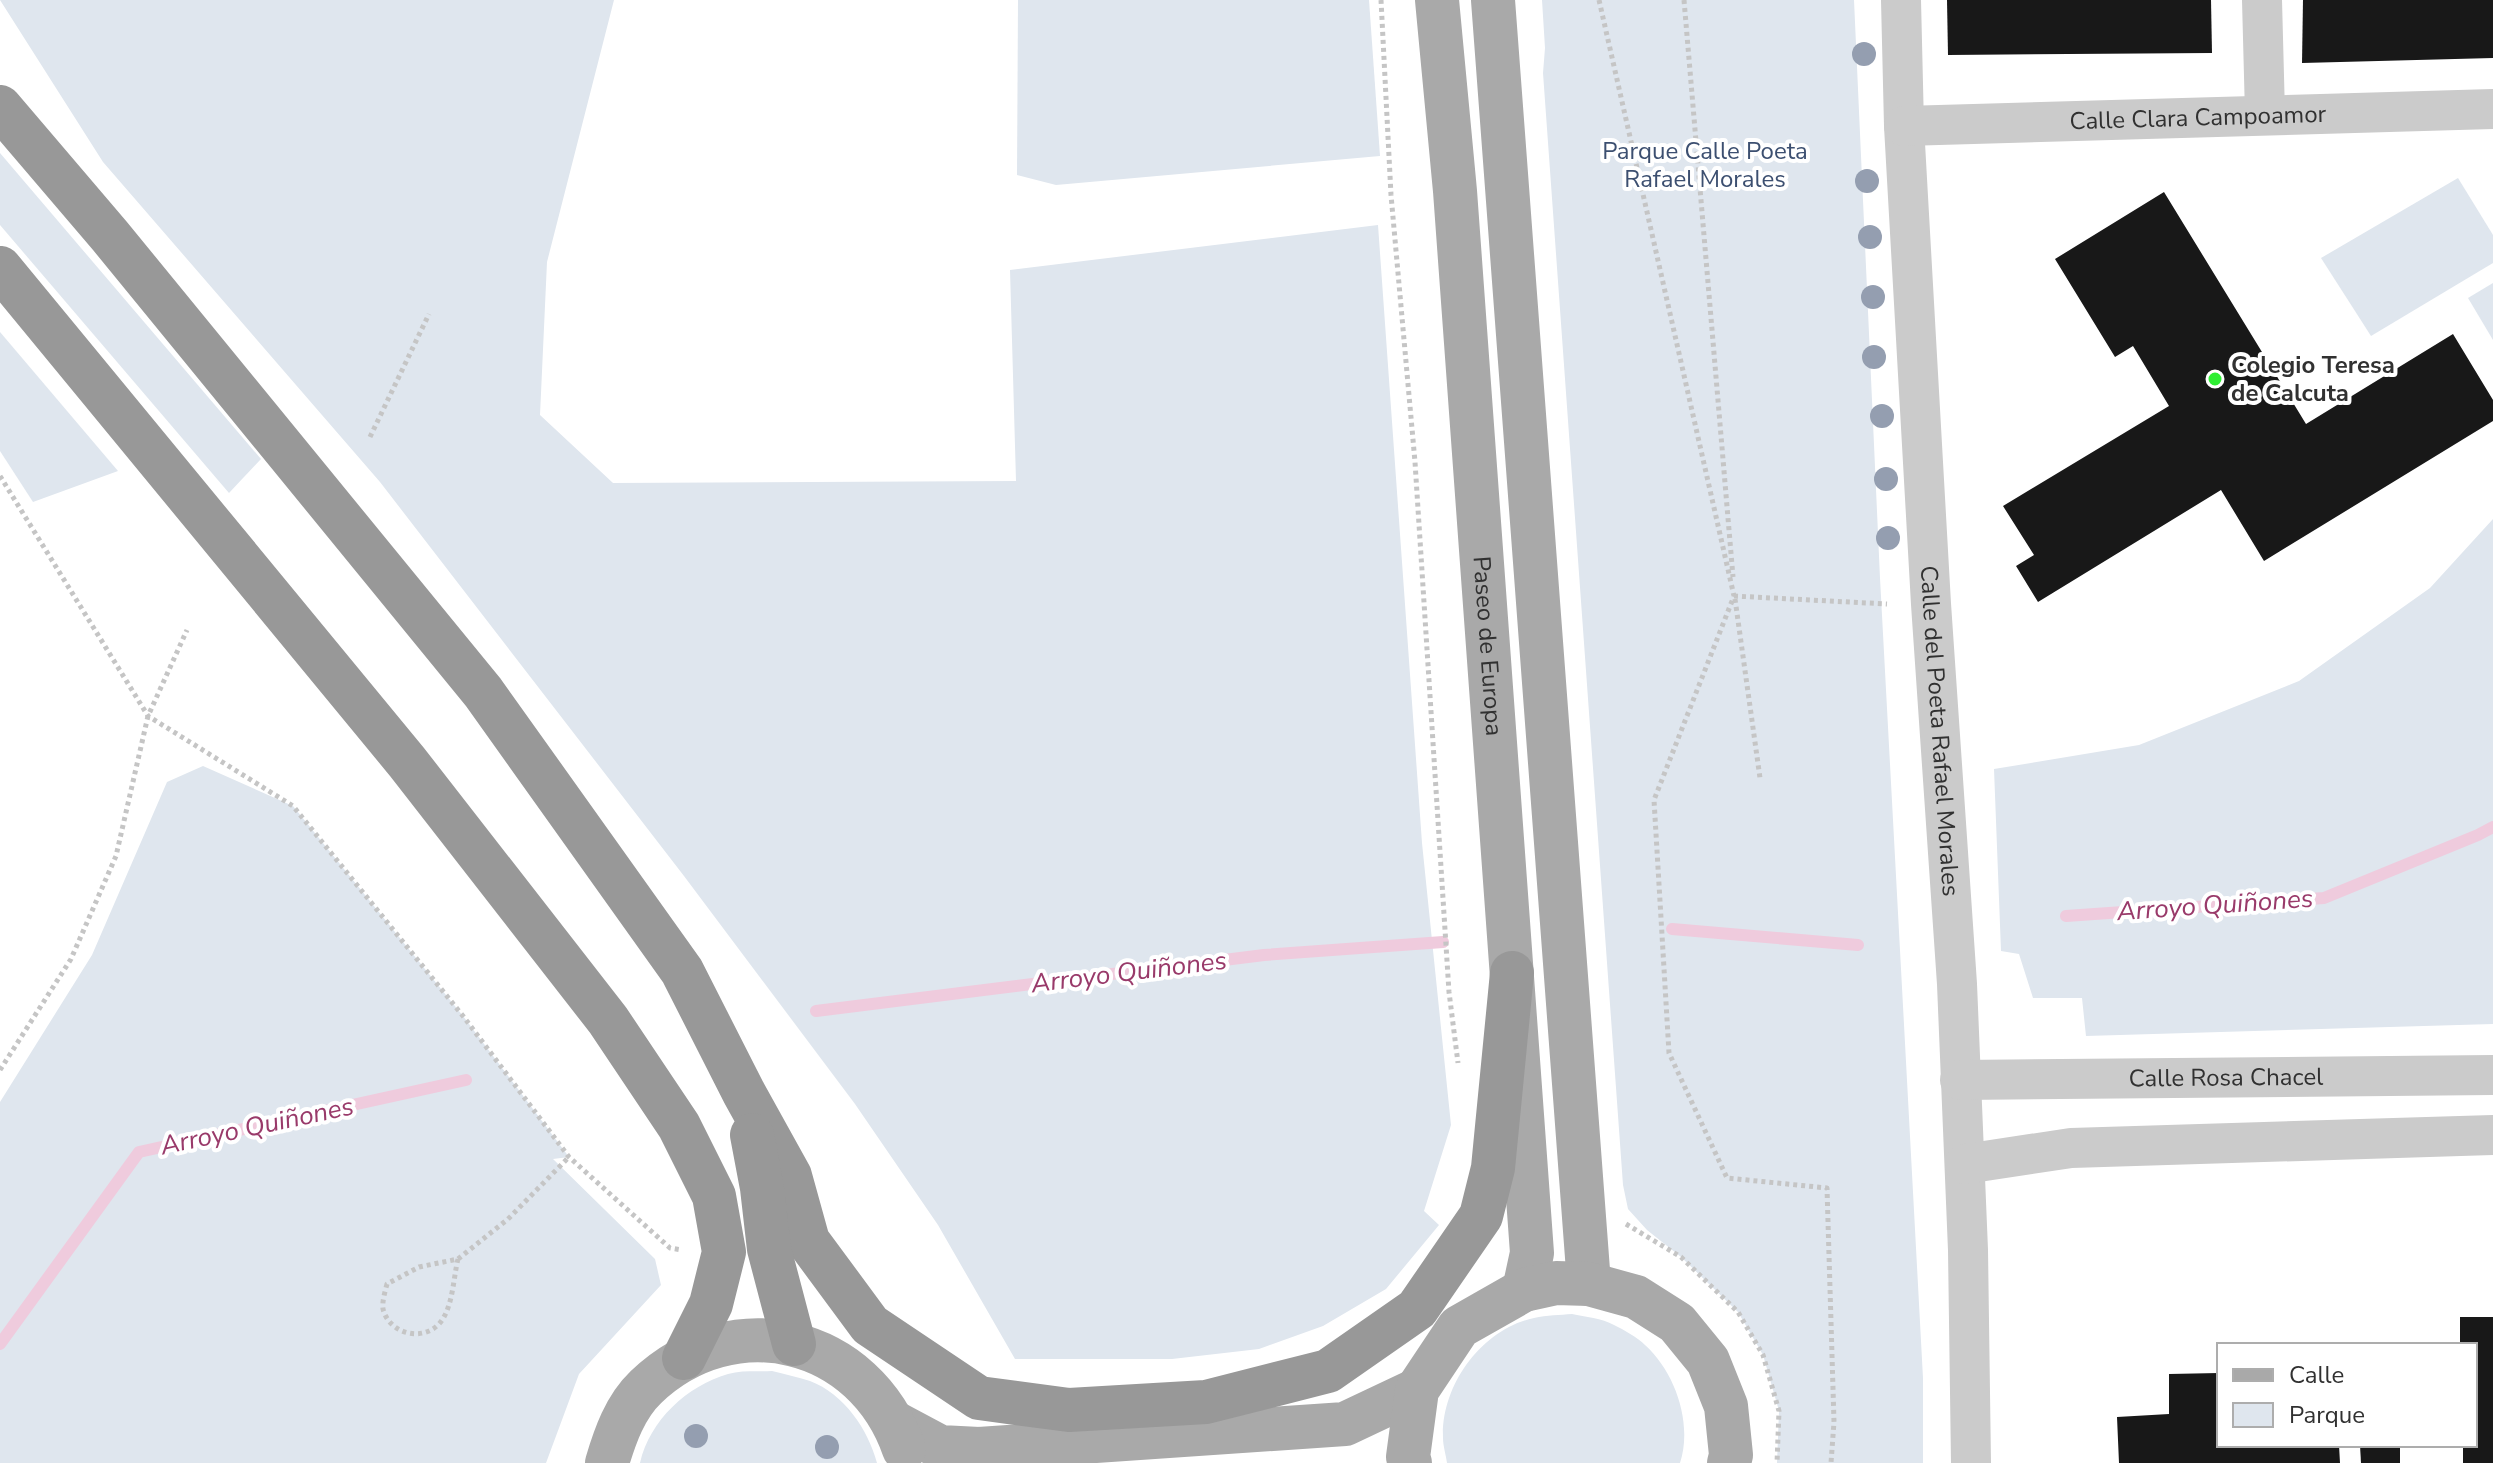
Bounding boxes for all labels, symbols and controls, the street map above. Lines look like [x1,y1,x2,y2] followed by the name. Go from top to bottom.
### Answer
[2069,98,2327,137] street label: Calle Clara Campoamor
[1602,135,1808,195] park label: Parque Calle Poeta Rafael Morales
[2231,349,2395,409] place label: Colegio Teresa de Calcuta
[2206,370,2224,388] marker: Colegio Teresa de Calcuta
[1466,555,1510,737] street label: Paseo de Europa
[1913,565,1967,897] street label: Calle del Poeta Rafael Morales
[2115,881,2314,929] water label: Arroyo Quiñones
[1028,943,1229,1001] water label: Arroyo Quiñones
[2129,1061,2323,1094] street label: Calle Rosa Chacel
[156,1088,357,1164] water label: Arroyo Quiñones
[2217,1343,2477,1447] legend
[2289,1359,2344,1391] text: Calle
[2289,1399,2365,1431] text: Parque

